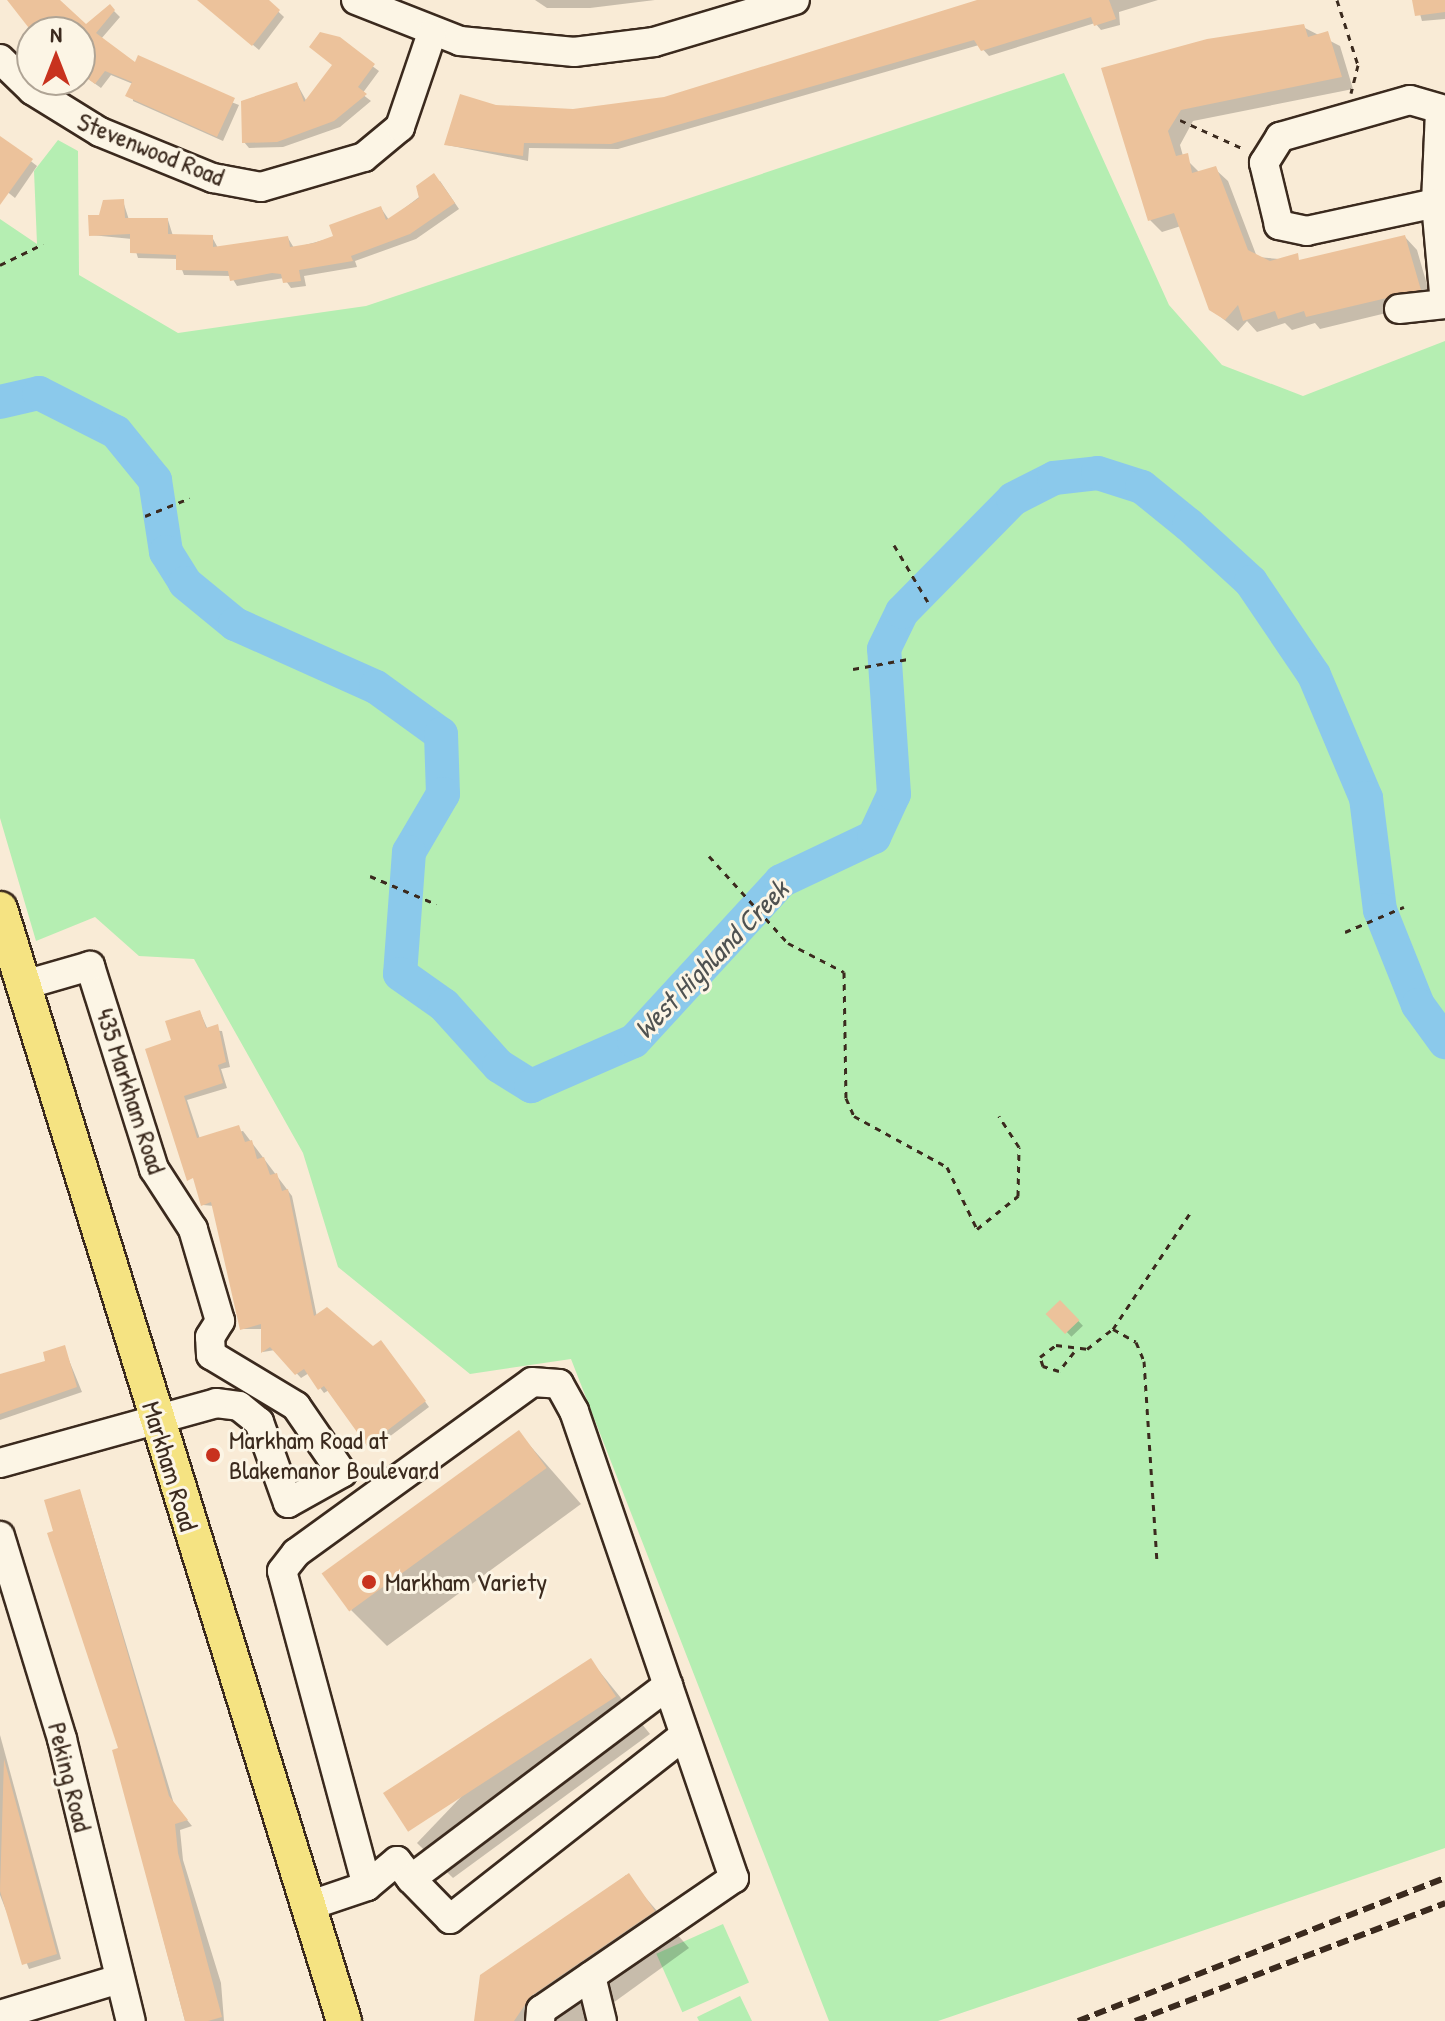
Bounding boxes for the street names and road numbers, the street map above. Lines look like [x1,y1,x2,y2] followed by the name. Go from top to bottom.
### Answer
[73,105,229,193] street label: Stevenwood Road
[90,1004,172,1178] street label: 435 Markham Road
[136,1397,204,1535] street label: Markham Road
[41,1719,99,1835] street label: Peking Road

